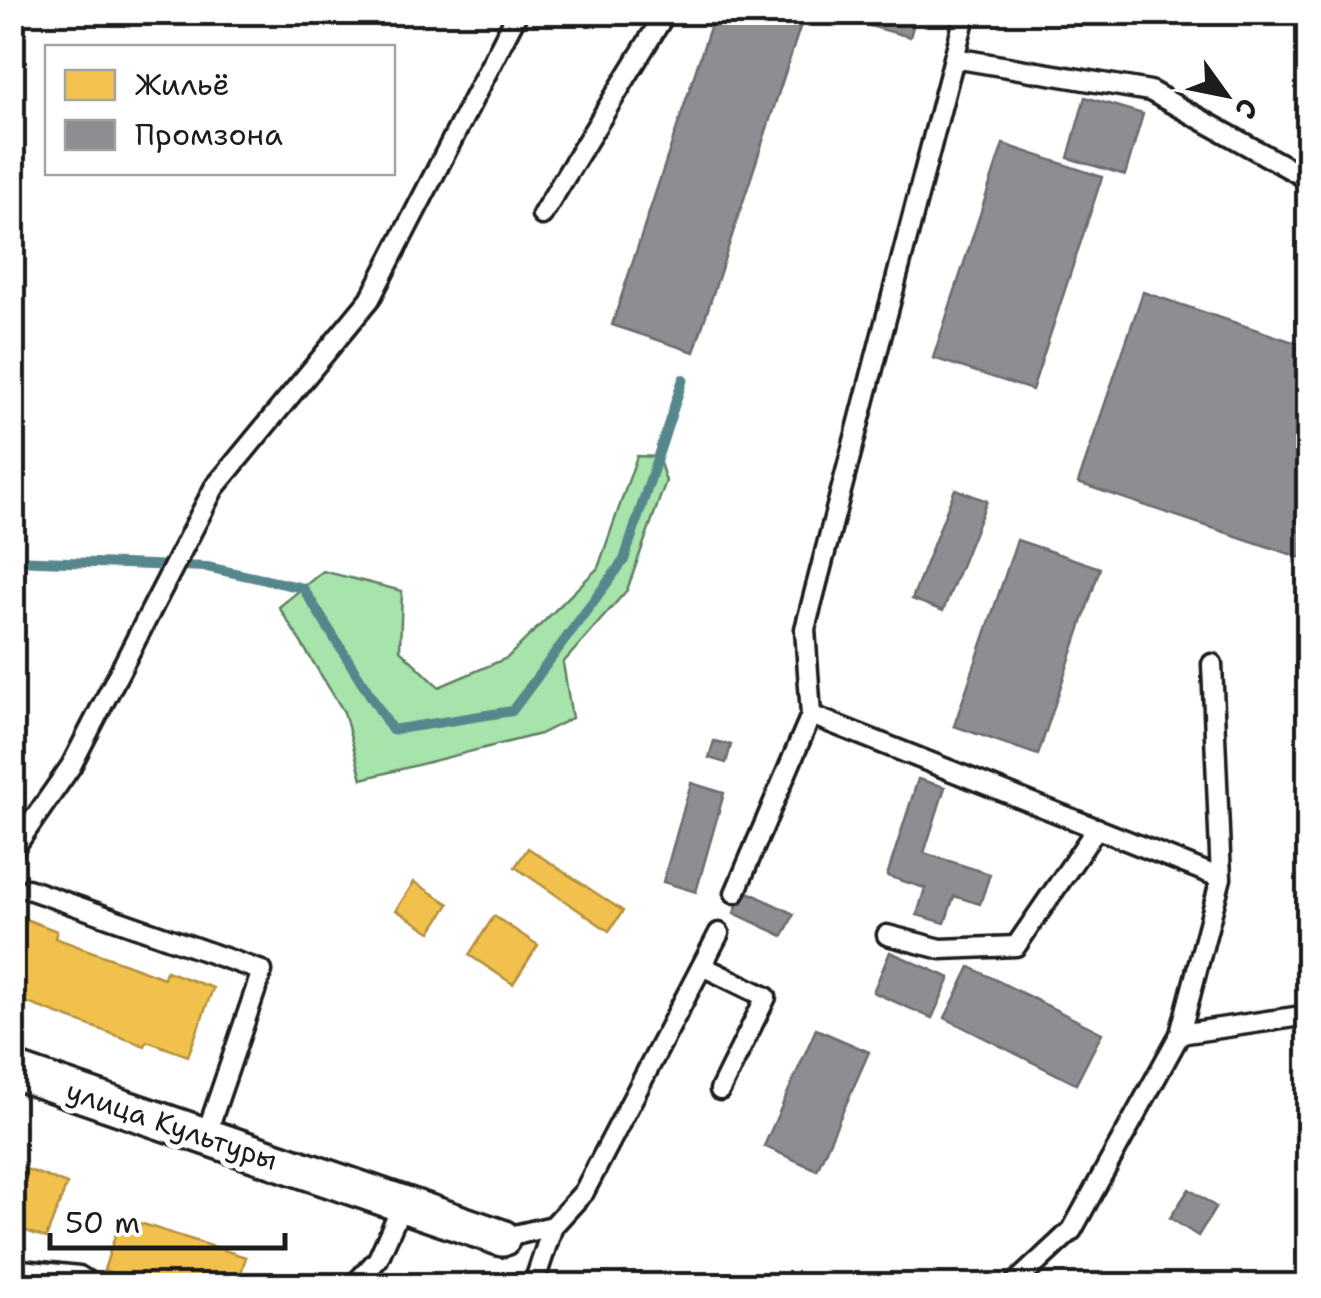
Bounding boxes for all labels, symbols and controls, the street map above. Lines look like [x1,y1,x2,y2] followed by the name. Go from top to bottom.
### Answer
[45,45,395,175] legend
[1176,45,1276,145] north arrow
[135,64,229,105] text: Жильё
[1226,91,1268,126] text: С
[135,114,283,155] text: Промзона
[61,1071,283,1179] street label: улица Культуры
[50,1188,285,1250] scale bar
[65,1202,140,1243] text: 50 m

